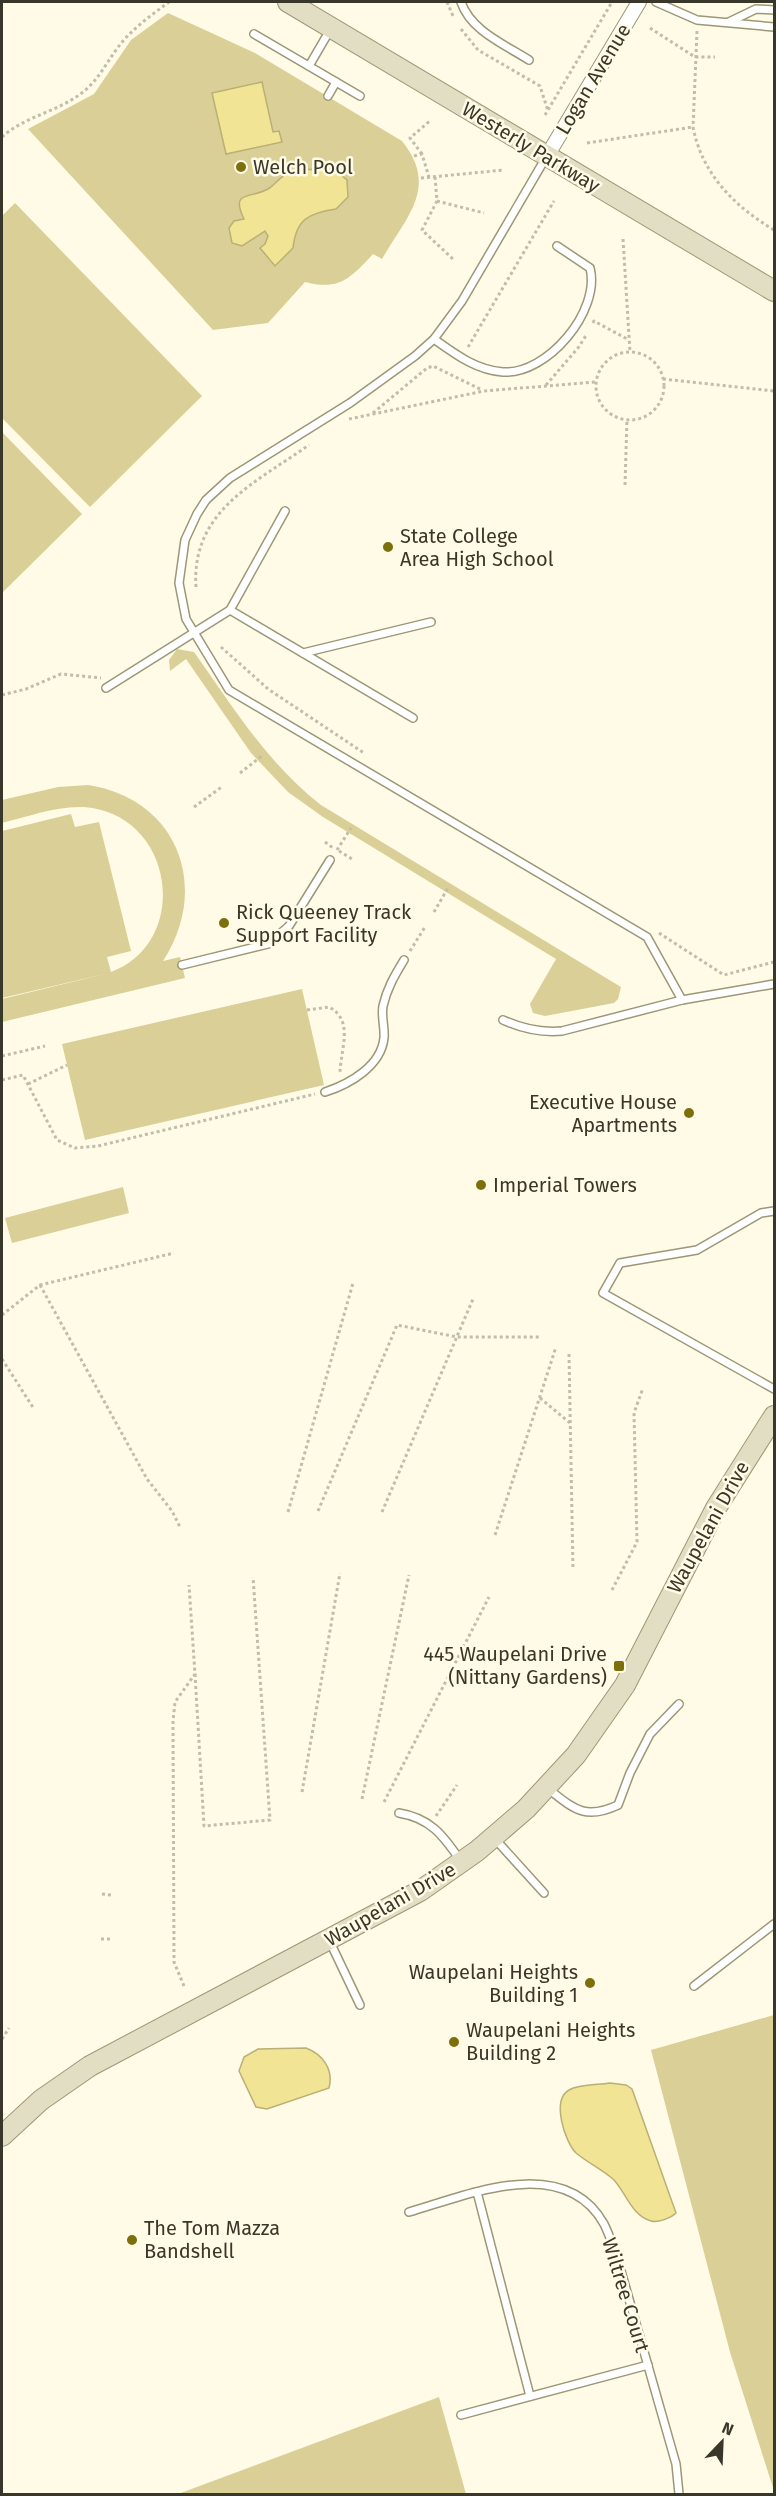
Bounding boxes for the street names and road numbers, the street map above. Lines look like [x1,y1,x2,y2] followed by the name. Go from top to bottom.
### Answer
[550,19,636,139] street label: Logan Avenue
[458,96,605,198] street label: Westerly Parkway
[662,1457,754,1597] street label: Waupelani Drive
[320,1857,460,1951] street label: Waupelani Drive
[597,2235,655,2356] street label: Wiltree Court

